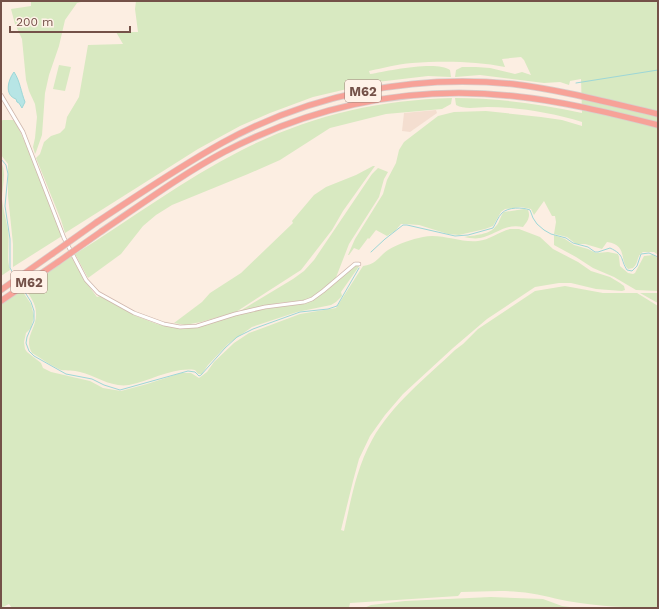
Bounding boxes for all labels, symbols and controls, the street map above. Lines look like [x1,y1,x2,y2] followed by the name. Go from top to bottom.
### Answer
[10,8,130,34] scale bar
[16,15,53,29] text: 200 m
[345,80,381,102] road number: M62
[11,271,47,293] road number: M62

